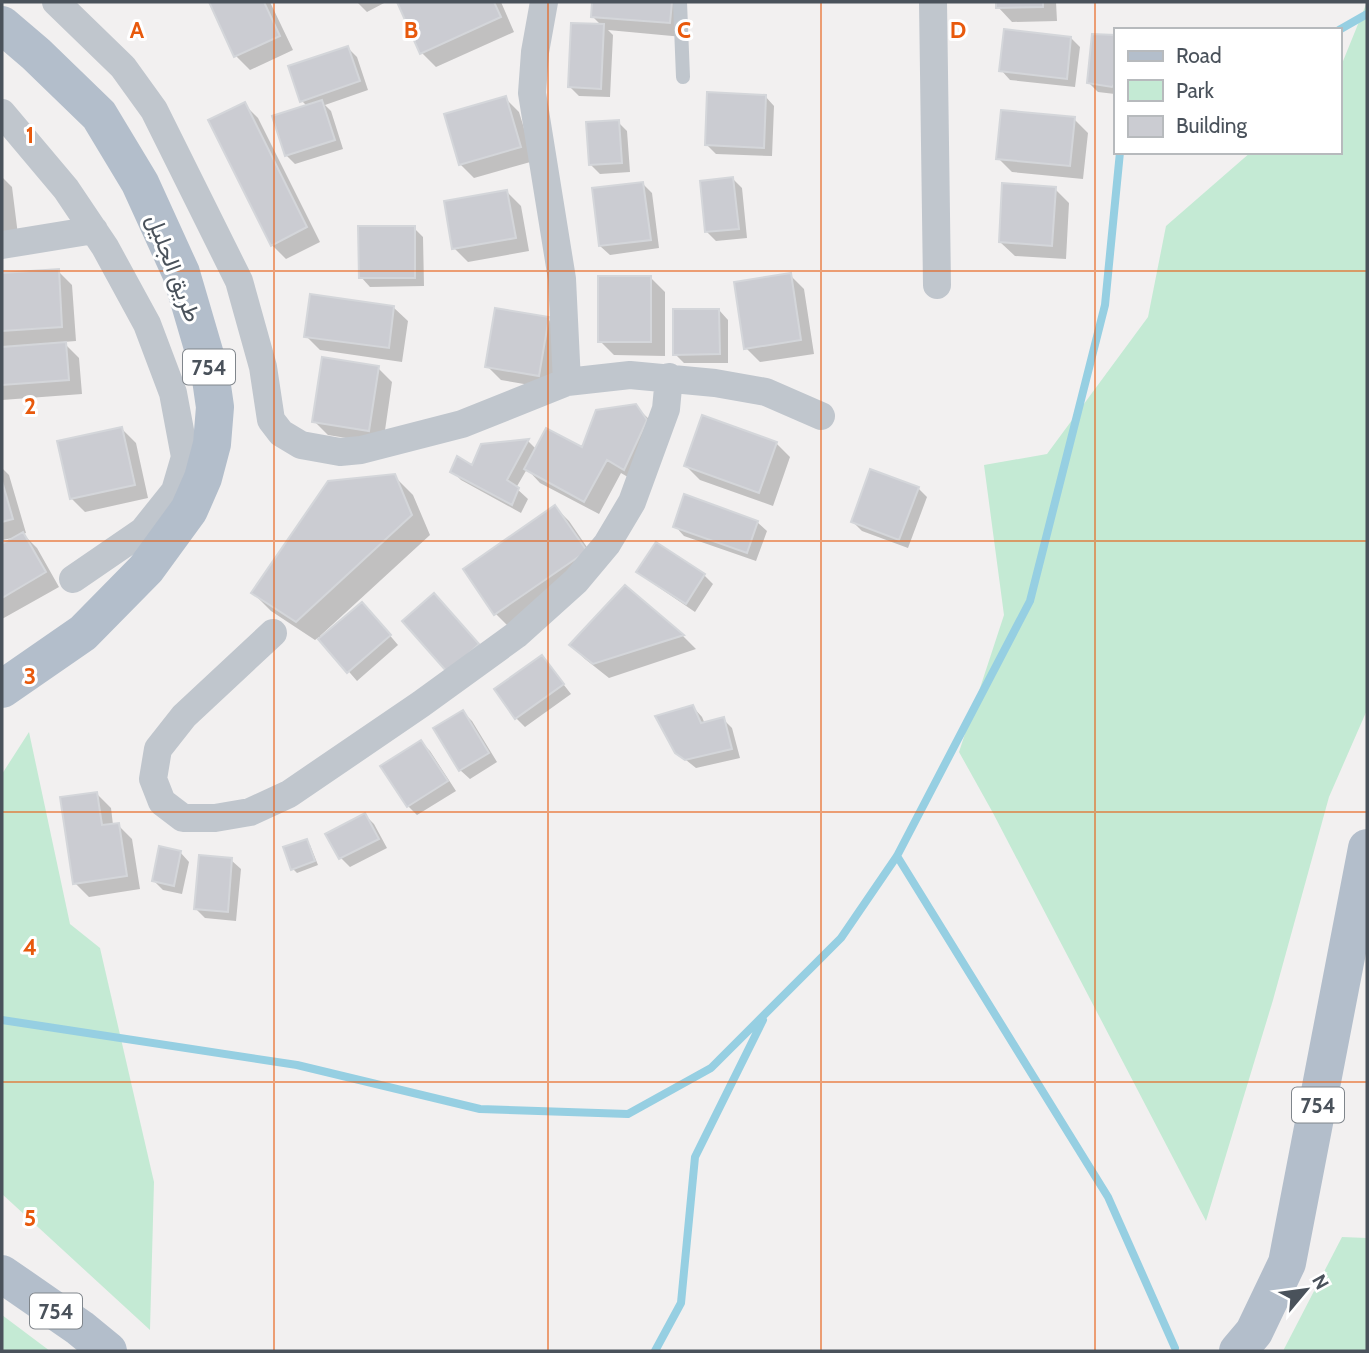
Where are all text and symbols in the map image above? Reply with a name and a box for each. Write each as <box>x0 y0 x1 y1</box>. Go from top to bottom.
text: A <box>130 16 145 44</box>
text: B <box>404 16 418 44</box>
text: C <box>677 16 691 44</box>
text: D <box>950 16 966 44</box>
legend <box>1114 28 1341 154</box>
text: Road <box>1176 43 1222 68</box>
text: Park <box>1176 78 1214 103</box>
text: Building <box>1176 113 1248 138</box>
text: 1 <box>26 121 34 149</box>
street label: طريق الجليل <box>140 210 207 326</box>
road number: 754 <box>183 350 235 384</box>
text: 2 <box>24 392 36 420</box>
text: 3 <box>24 662 36 690</box>
text: 4 <box>23 933 37 961</box>
road number: 754 <box>1292 1088 1344 1122</box>
text: 5 <box>24 1204 36 1232</box>
north arrow <box>1271 1255 1341 1325</box>
text: N <box>1307 1271 1334 1293</box>
road number: 754 <box>30 1294 82 1328</box>

